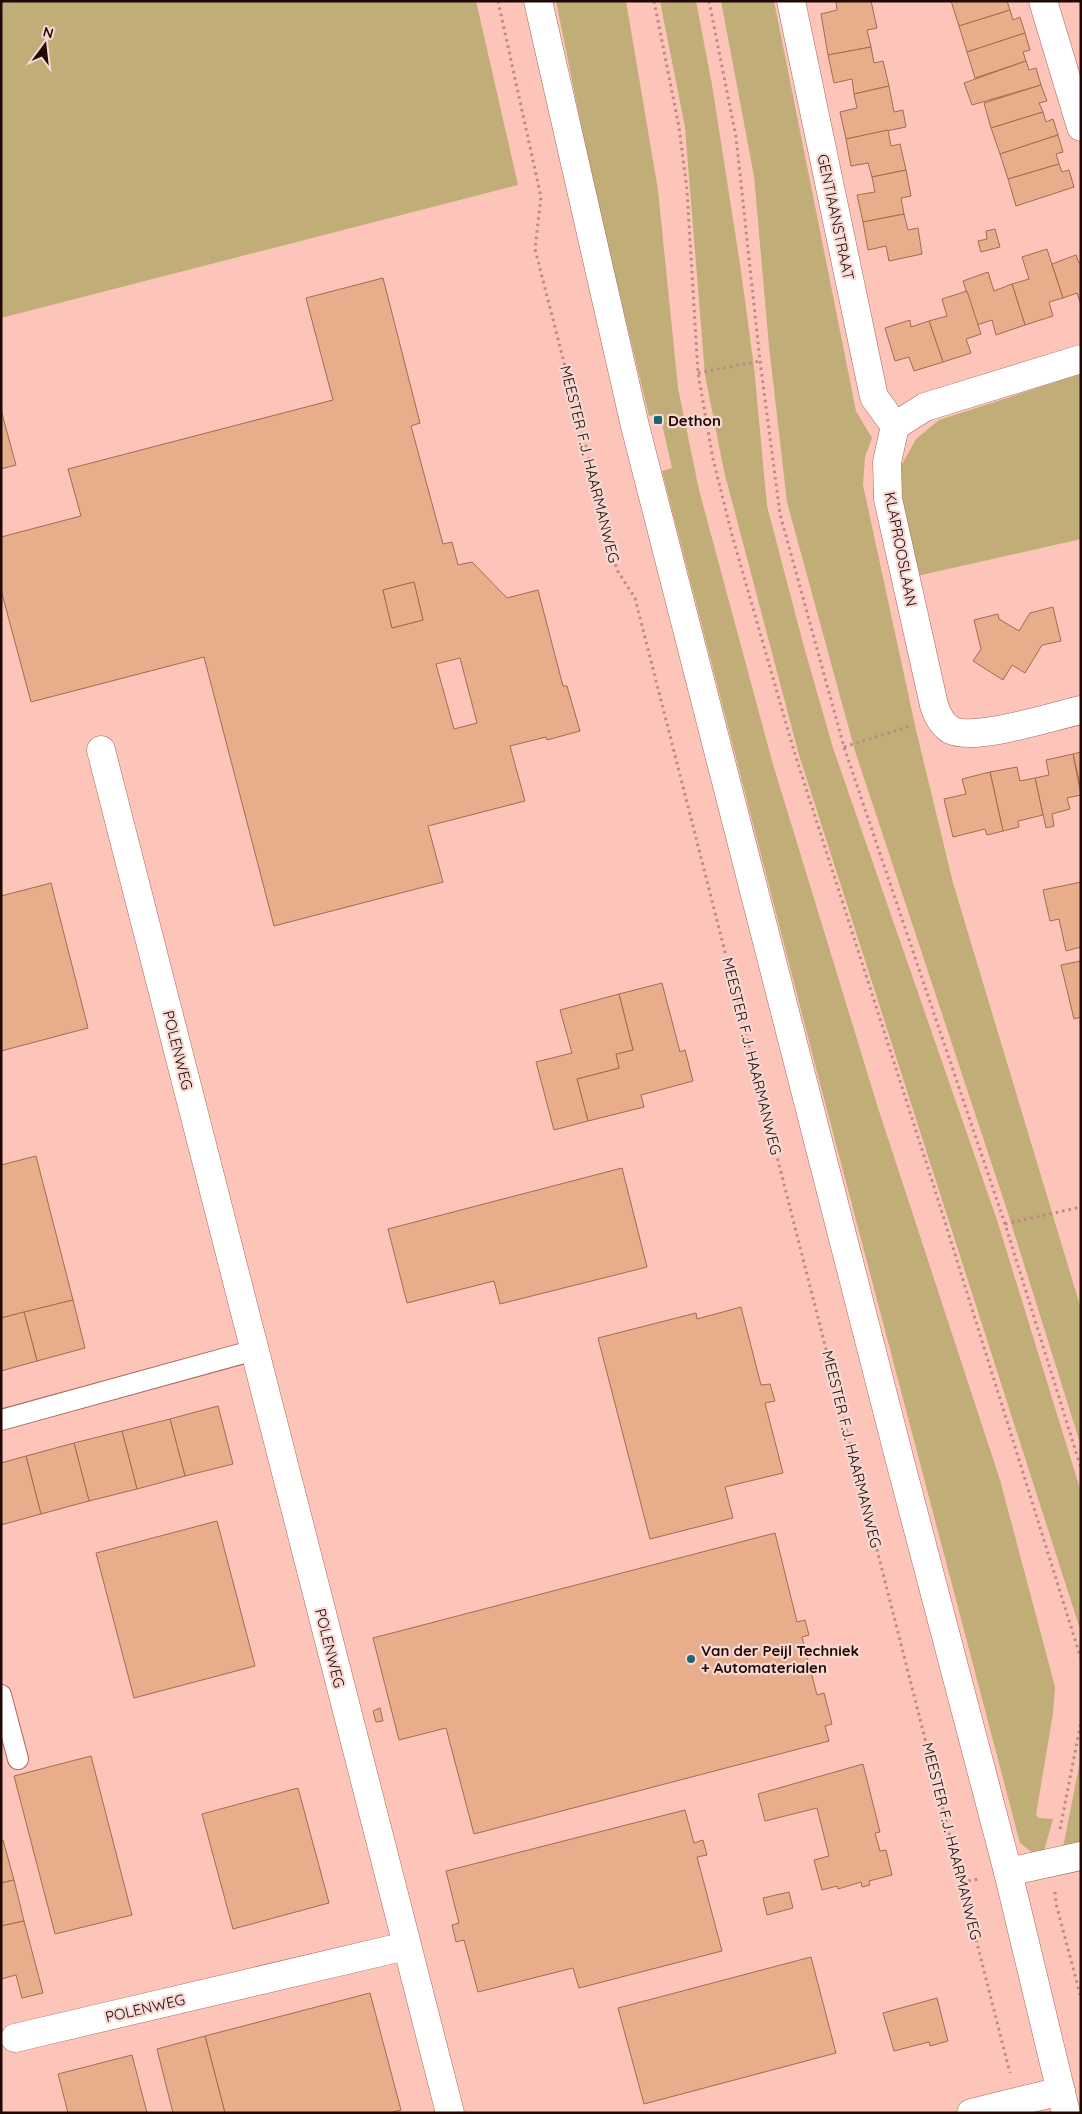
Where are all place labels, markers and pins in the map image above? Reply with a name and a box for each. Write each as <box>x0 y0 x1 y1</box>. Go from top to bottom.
place label: Dethon <box>668 411 721 430</box>
marker: Dethon <box>652 414 664 426</box>
place label: Van der Peijl Techniek + Automaterialen <box>701 1641 859 1677</box>
marker: Van der Peijl Techniek + Automaterialen <box>685 1653 697 1665</box>

